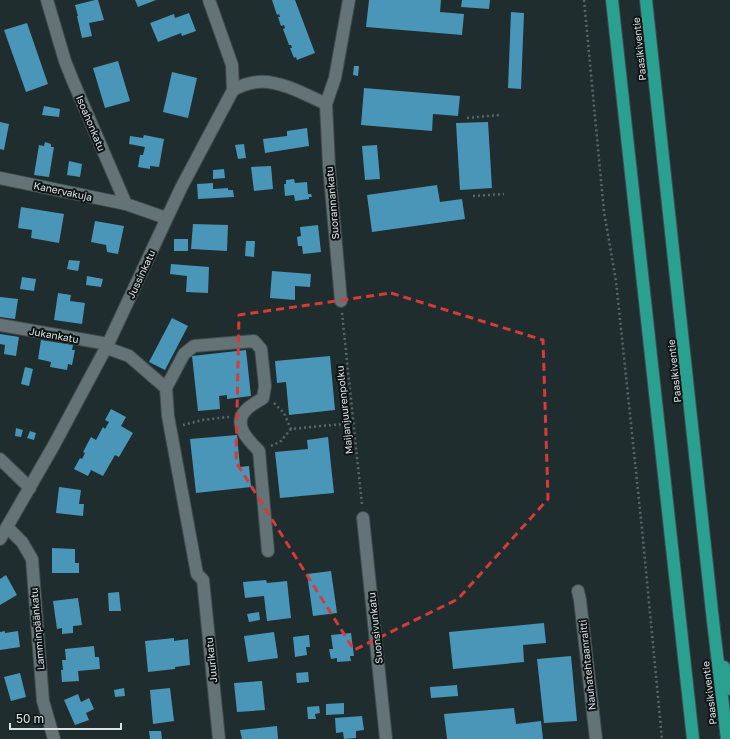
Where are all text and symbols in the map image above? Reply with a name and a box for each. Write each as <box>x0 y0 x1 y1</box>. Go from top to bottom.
street label: Paasikiventie <box>630 16 648 81</box>
street label: Isoahonkatu <box>74 93 108 153</box>
street label: Suorannankatu <box>323 166 341 240</box>
street label: Kanervakuja <box>33 179 93 203</box>
street label: Jussinkatu <box>125 248 157 300</box>
street label: Jukankatu <box>28 325 80 345</box>
street label: Paasikiventie <box>665 338 683 403</box>
street label: Maijanjuurenpolku <box>333 365 355 455</box>
street label: Lamminpäänkatu <box>27 587 47 671</box>
street label: Suonsivunkatu <box>365 592 385 664</box>
street label: Nauhatehtaanraitti <box>576 619 598 711</box>
street label: Juurikatu <box>203 637 219 683</box>
street label: Paasikiventie <box>699 660 719 725</box>
scale bar <box>10 705 121 731</box>
text: 50 m <box>16 711 44 726</box>

